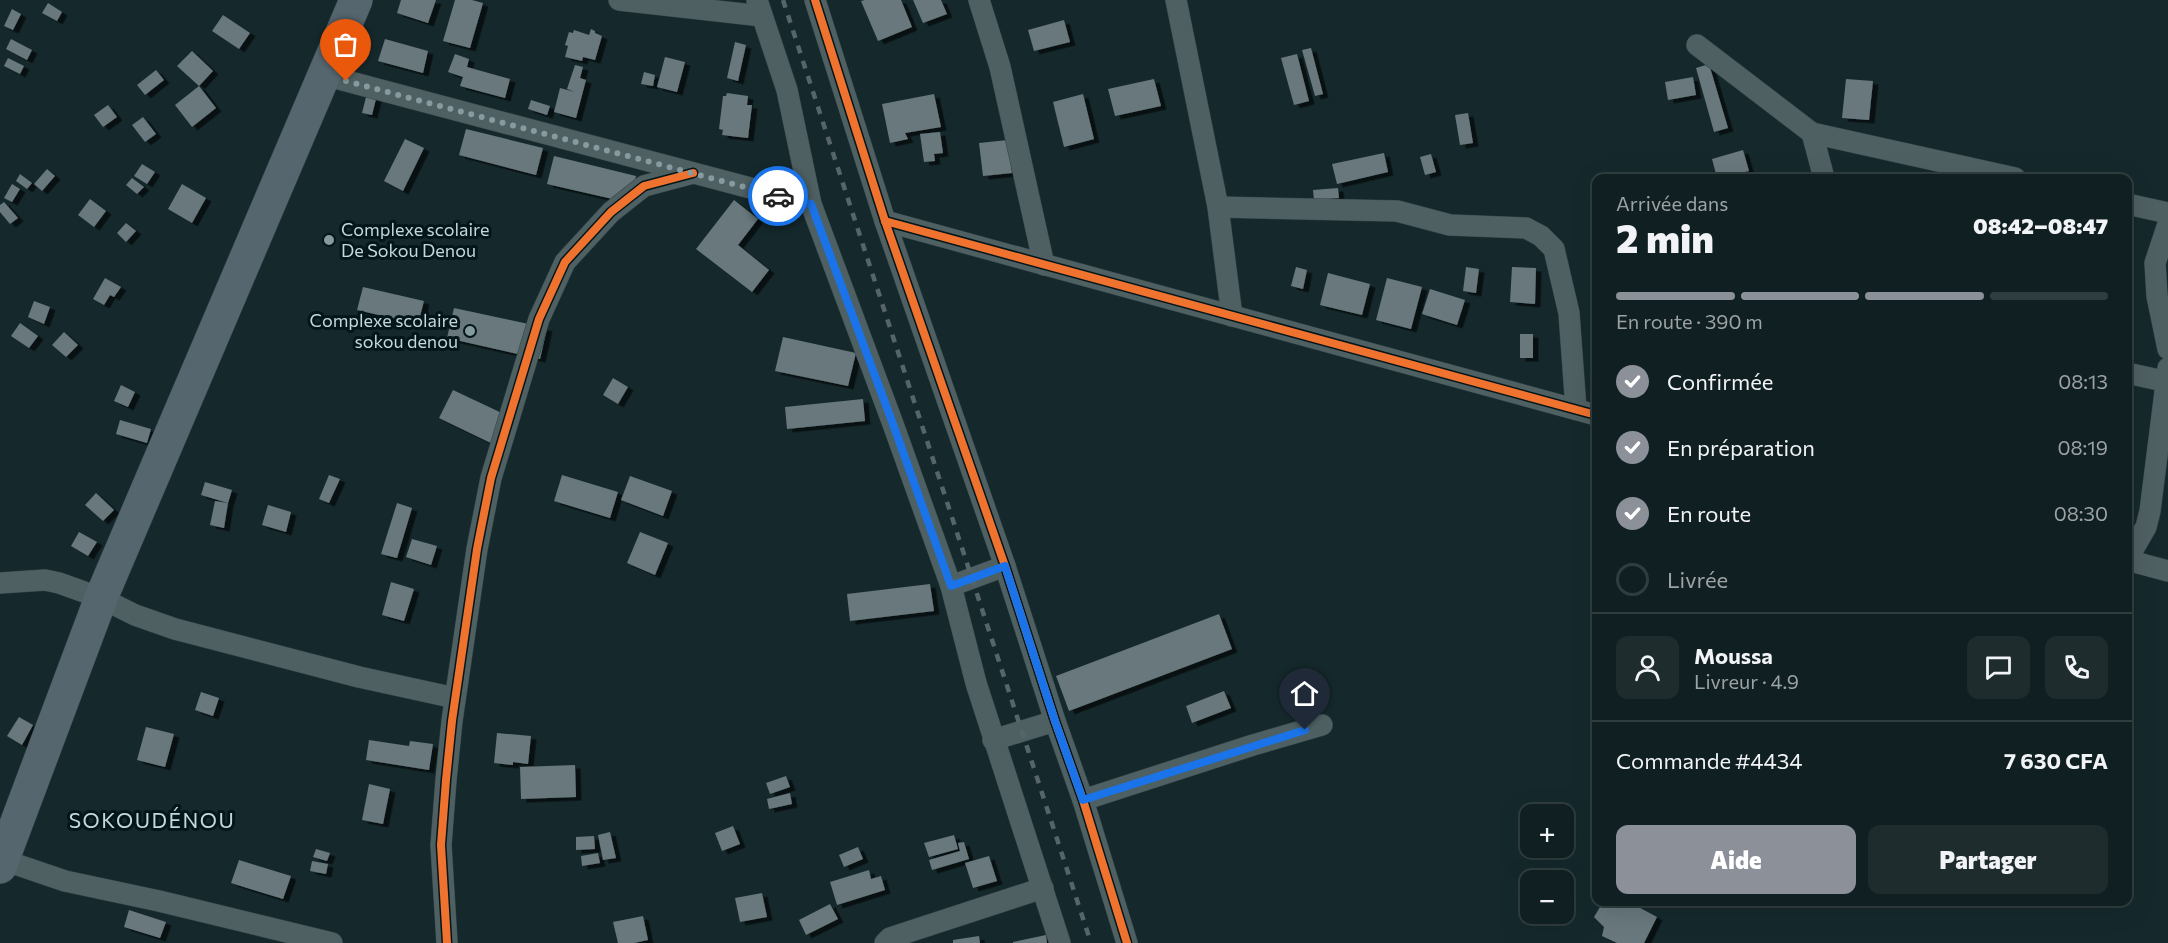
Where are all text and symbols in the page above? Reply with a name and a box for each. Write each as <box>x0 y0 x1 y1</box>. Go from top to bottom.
pin <box>320 19 371 81</box>
icon: bag <box>329 28 362 61</box>
courier <box>748 166 808 226</box>
icon: car <box>762 180 795 213</box>
text: Arrivée dans <box>1616 191 1728 215</box>
text: 08:42–08:47 <box>1973 212 2108 239</box>
text: 2 min <box>1616 213 1714 261</box>
place label: Complexe scolaire De Sokou Denou <box>341 218 489 261</box>
marker: Complexe scolaire De Sokou Denou <box>322 233 336 247</box>
place label: Complexe scolaire sokou denou <box>310 309 458 352</box>
text: En route · 390 m <box>1616 309 1763 333</box>
marker: Complexe scolaire sokou denou <box>463 324 477 338</box>
icon: check <box>1616 365 1649 398</box>
text: Confirmée <box>1667 368 1773 395</box>
text: 08:13 <box>2058 369 2108 393</box>
icon: check <box>1616 431 1649 464</box>
text: En préparation <box>1667 434 1815 461</box>
text: 08:19 <box>2057 435 2108 459</box>
icon: check <box>1616 497 1649 530</box>
text: En route <box>1667 500 1751 527</box>
text: 08:30 <box>2054 501 2108 525</box>
text: Livrée <box>1667 566 1728 593</box>
button: person <box>1616 636 1679 699</box>
button: chat <box>1967 636 2030 699</box>
button: phone <box>2045 636 2108 699</box>
text: Moussa <box>1694 642 1773 669</box>
pin <box>1279 668 1330 730</box>
text: Livreur · 4.9 <box>1694 669 1799 693</box>
icon: home <box>1288 677 1321 710</box>
text: Commande #4434 <box>1616 747 1802 774</box>
text: 7 630 CFA <box>2004 747 2108 774</box>
map controls <box>1520 804 1574 924</box>
button: + <box>1520 804 1574 858</box>
district label: SOKOUDÉNOU <box>69 807 235 832</box>
button: Aide <box>1616 825 1856 894</box>
button: Partager <box>1868 825 2108 894</box>
button: − <box>1520 870 1574 924</box>

